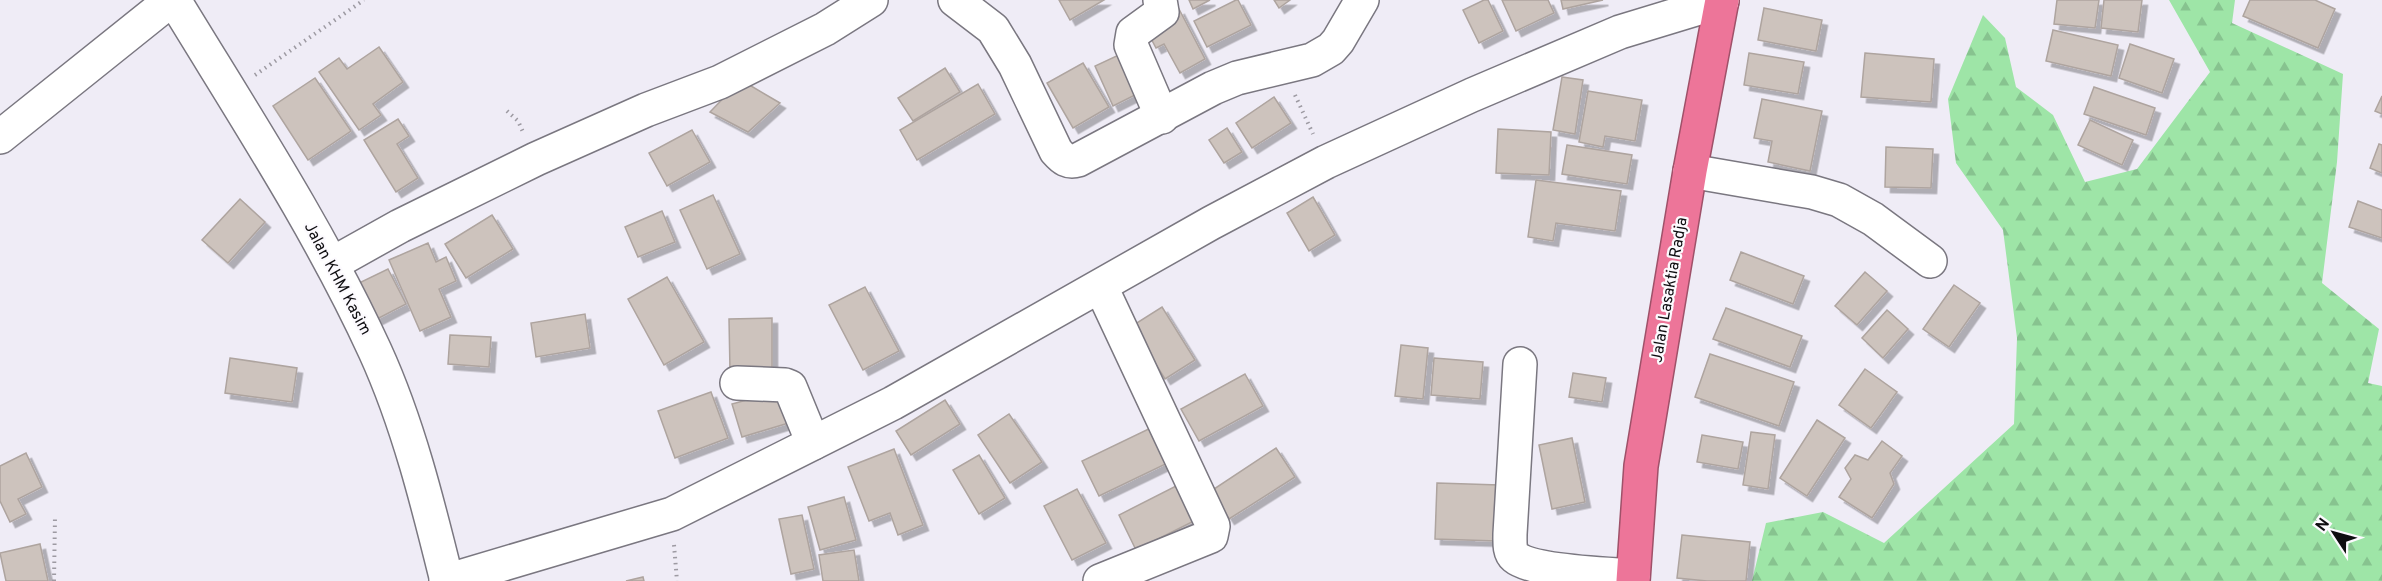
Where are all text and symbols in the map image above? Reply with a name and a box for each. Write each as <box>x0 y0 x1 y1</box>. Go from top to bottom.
street label: Jalan Lasaktia Radja <box>1647 216 1693 364</box>
street label: Jalan KHM Kasim <box>299 219 375 339</box>
north arrow <box>2304 503 2364 563</box>
text: N <box>2312 515 2335 536</box>

